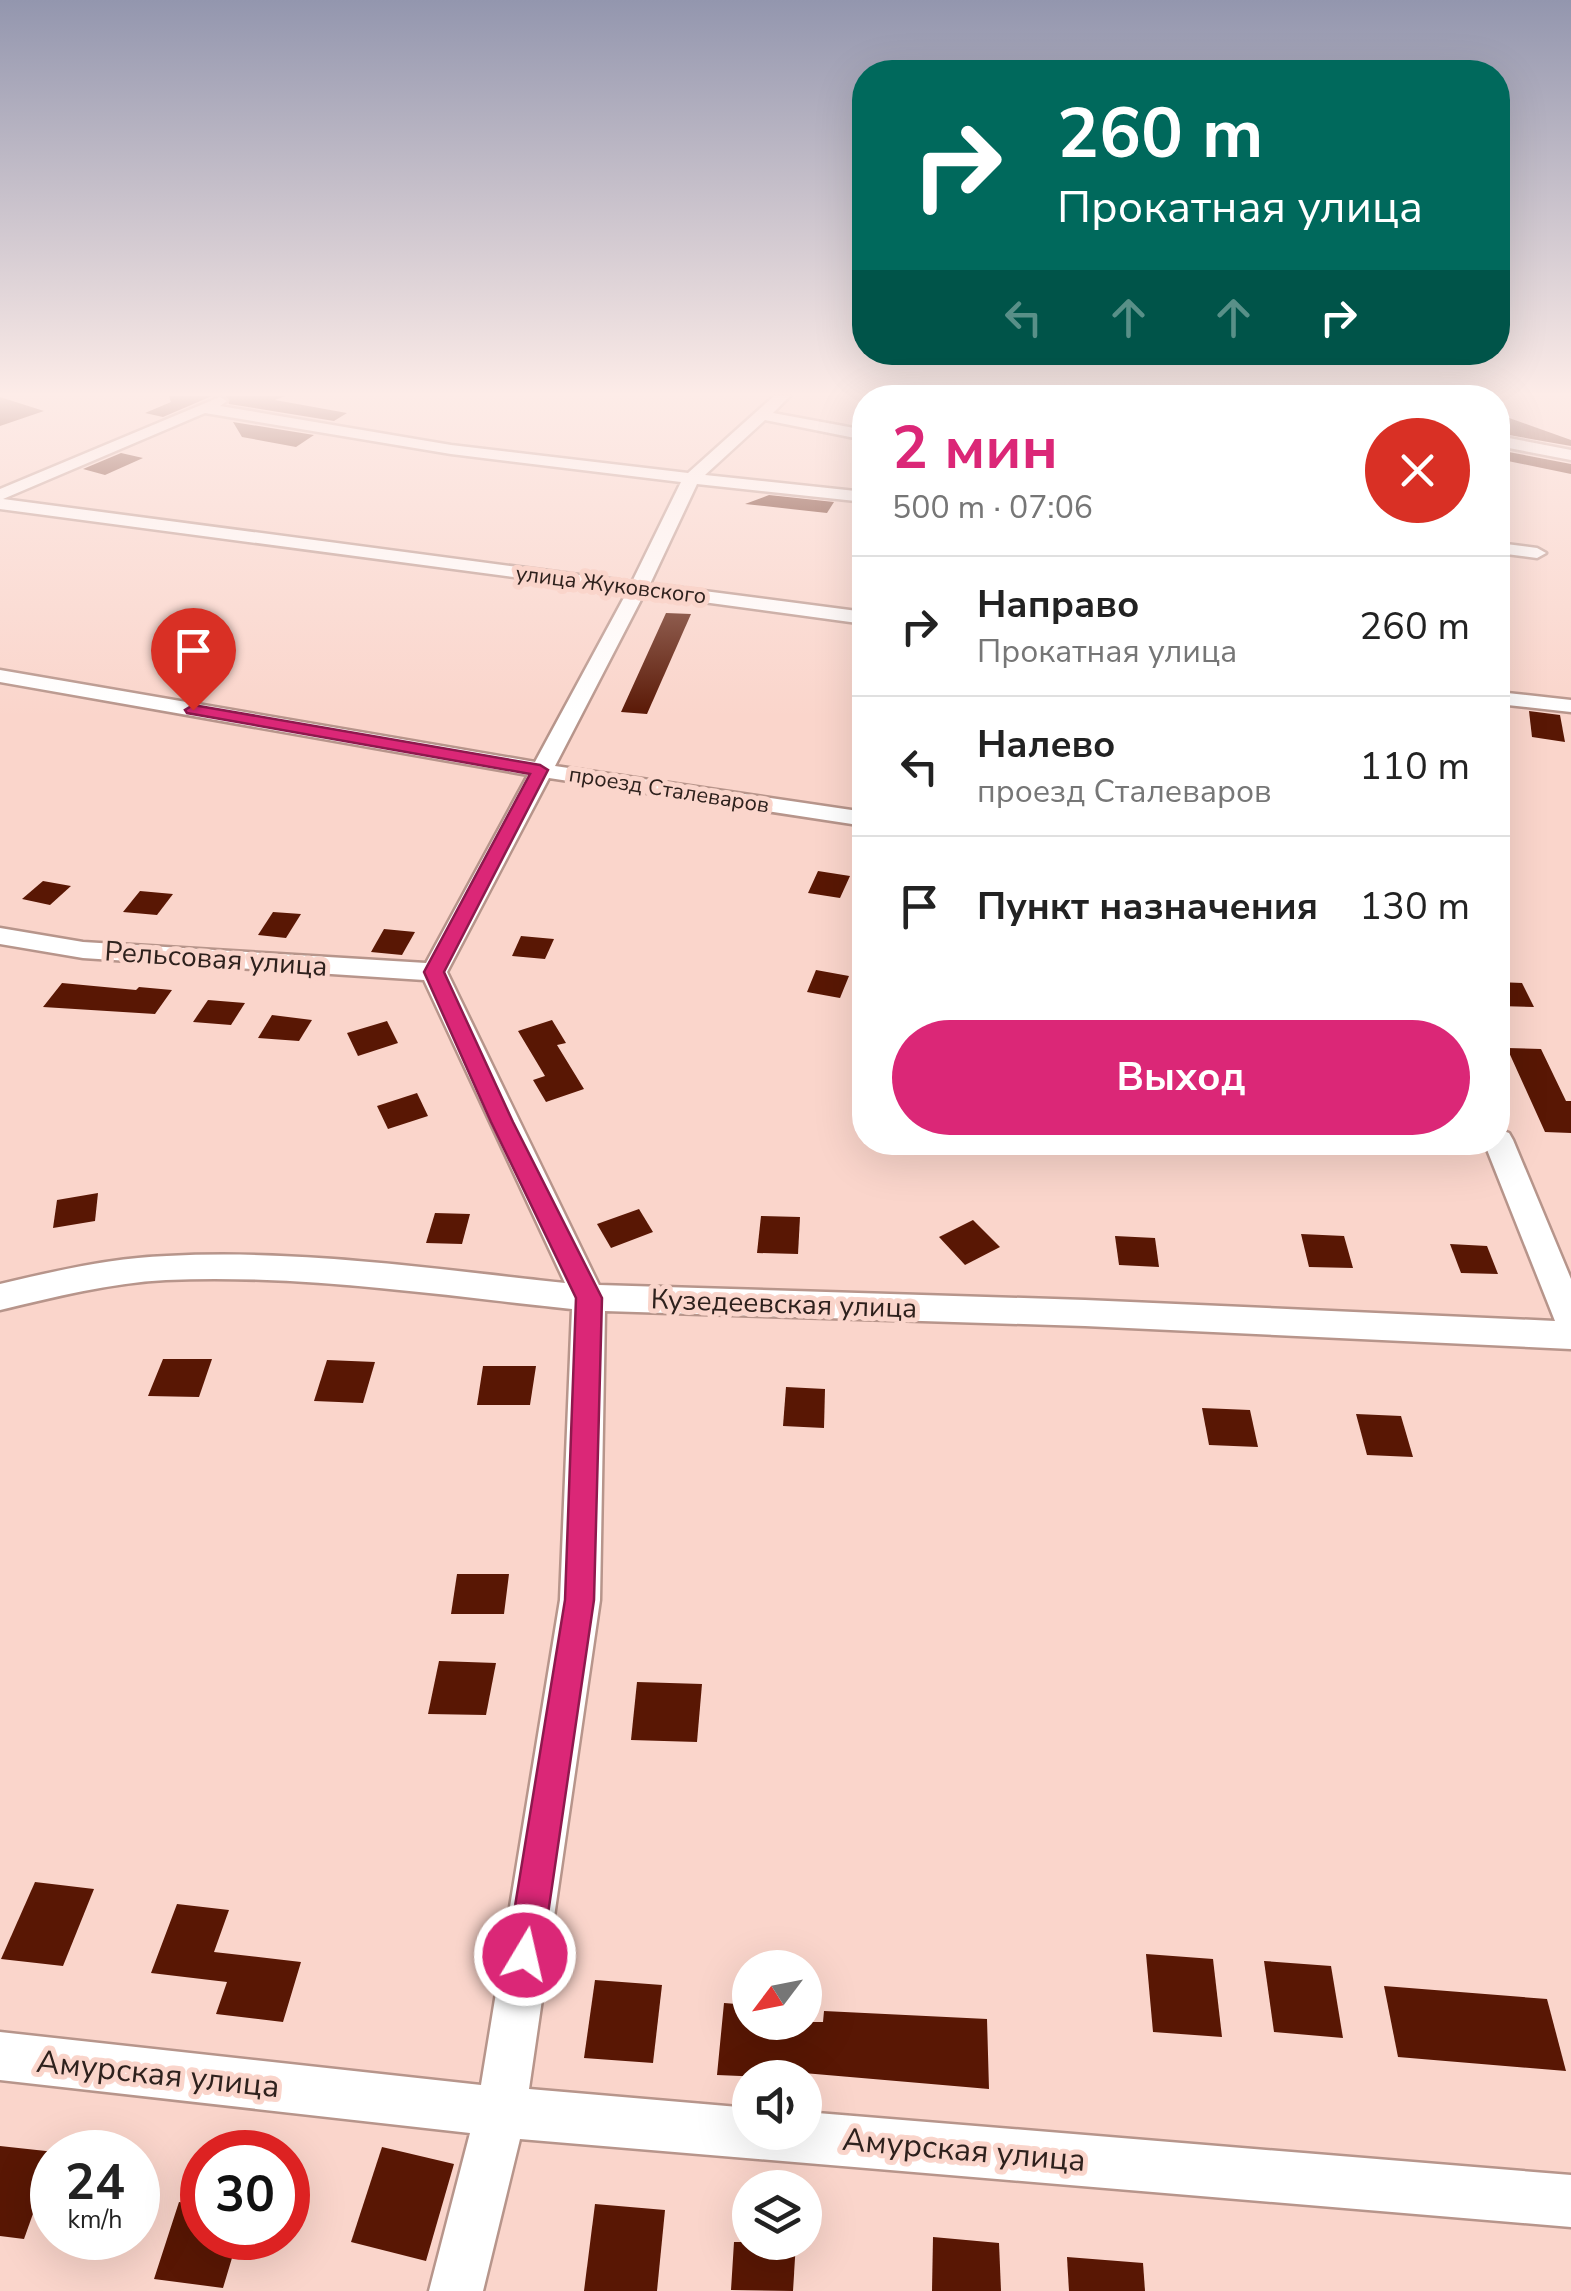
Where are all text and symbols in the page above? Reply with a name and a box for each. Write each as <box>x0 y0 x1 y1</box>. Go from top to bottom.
text: 260 m <box>1057 86 1263 182</box>
icon: right <box>892 100 1022 230</box>
text: Прокатная улица <box>1057 177 1423 238</box>
icon: left <box>996 290 1051 345</box>
icon: ahead <box>1101 290 1156 345</box>
icon: ahead <box>1206 290 1261 345</box>
icon: right <box>1311 290 1366 345</box>
text: 2 мин <box>892 407 1058 489</box>
button: close <box>1365 418 1470 523</box>
text: 500 m · 07:06 <box>892 486 1093 529</box>
street label: улица Жуковского <box>514 558 708 612</box>
text: Направо <box>977 579 1139 630</box>
icon: right <box>892 599 947 654</box>
text: 260 m <box>1359 601 1470 652</box>
pin <box>151 608 236 711</box>
icon: arrive <box>166 623 221 678</box>
text: Прокатная улица <box>977 630 1237 673</box>
text: Налево <box>977 719 1116 770</box>
icon: left <box>892 739 947 794</box>
text: 110 m <box>1359 741 1470 792</box>
street label: проезд Сталеваров <box>567 759 771 821</box>
text: проезд Сталеваров <box>977 770 1272 813</box>
icon: arrive <box>892 879 947 934</box>
text: Пункт назначения <box>977 881 1318 932</box>
text: 130 m <box>1359 881 1470 932</box>
street label: Рельсовая улица <box>103 932 329 986</box>
button: Выход <box>892 1020 1470 1135</box>
street label: Кузедеевская улица <box>650 1280 918 1328</box>
position arrow <box>473 1903 577 2007</box>
north arrow <box>732 1950 822 2040</box>
map controls <box>732 1950 822 2260</box>
street label: Амурская улица <box>34 2040 282 2108</box>
button: sound <box>732 2060 822 2150</box>
street label: Амурская улица <box>841 2118 1087 2182</box>
speed limit sign: 30 <box>180 2130 310 2260</box>
text: 24 <box>65 2148 125 2217</box>
button: layers <box>732 2170 822 2260</box>
text: km/h <box>67 2203 123 2237</box>

